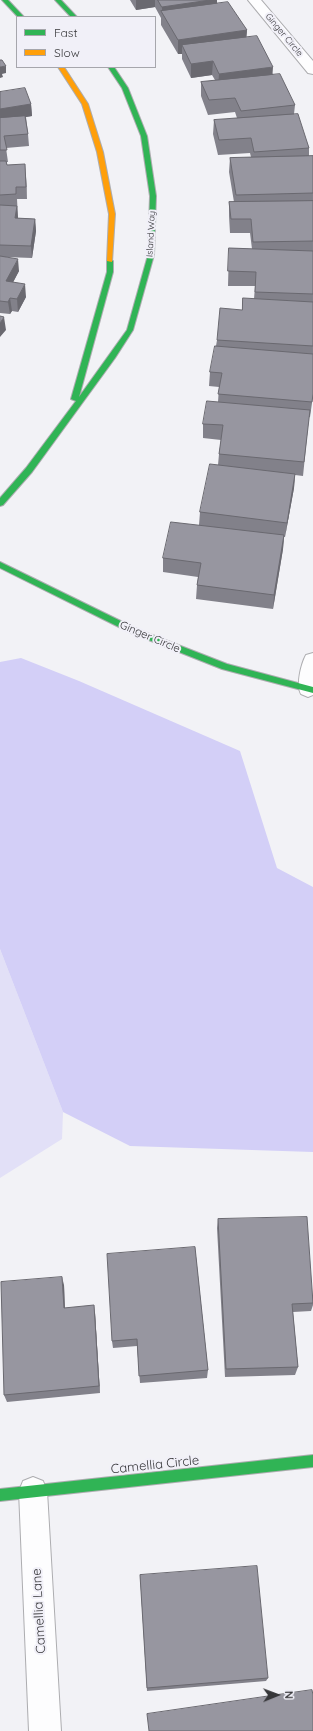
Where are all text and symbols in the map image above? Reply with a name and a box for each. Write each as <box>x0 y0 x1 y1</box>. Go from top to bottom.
street label: Ginger Circle <box>263 11 305 59</box>
legend <box>16 16 156 68</box>
text: Fast <box>54 25 78 40</box>
text: Slow <box>54 45 80 60</box>
street label: Island Way <box>144 211 158 257</box>
street label: Ginger Circle <box>118 618 182 656</box>
street label: Camellia Circle <box>110 1453 200 1477</box>
street label: Camellia Lane <box>29 1568 49 1654</box>
north arrow <box>257 1675 297 1715</box>
text: N <box>282 1691 296 1699</box>

